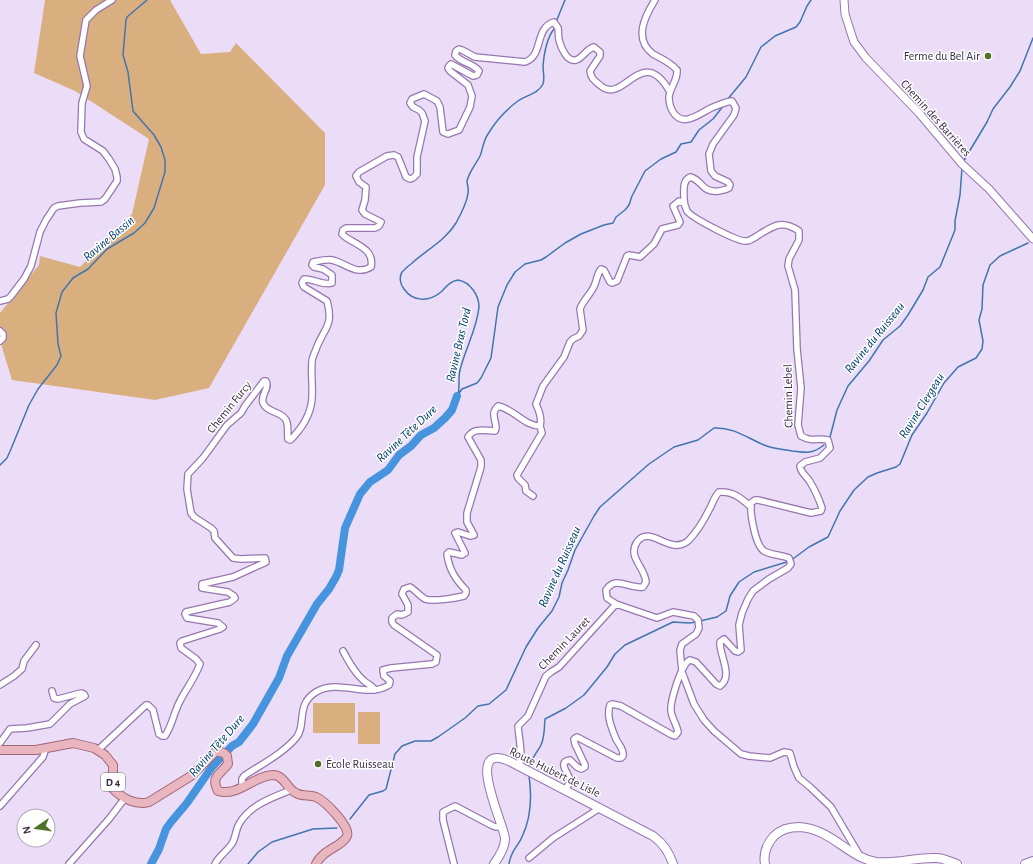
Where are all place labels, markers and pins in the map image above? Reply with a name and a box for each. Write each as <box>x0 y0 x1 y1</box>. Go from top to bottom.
place label: Ferme du Bel Air <box>904 50 980 62</box>
marker: Ferme du Bel Air <box>983 51 993 61</box>
place label: École Ruisseau <box>326 757 394 770</box>
marker: École Ruisseau <box>313 759 323 769</box>

